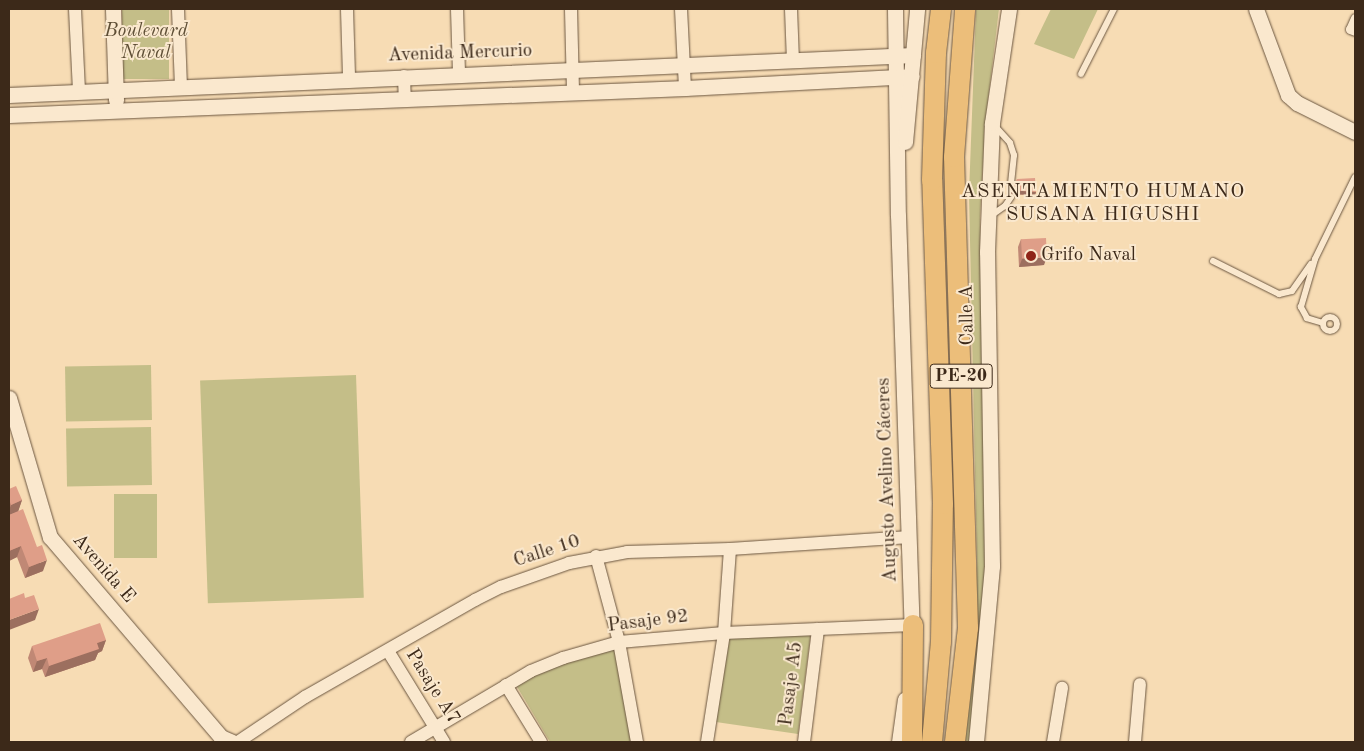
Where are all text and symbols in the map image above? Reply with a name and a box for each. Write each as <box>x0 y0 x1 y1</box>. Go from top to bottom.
park label: Boulevard Naval <box>104 21 188 65</box>
street label: Avenida Mercurio <box>387 40 533 68</box>
district label: ASENTAMIENTO HUMANO SUSANA HIGUSHI <box>958 180 1248 227</box>
place label: Grifo Naval <box>1041 245 1136 267</box>
marker: Grifo Naval <box>1025 250 1037 262</box>
street label: Calle A <box>956 284 980 346</box>
road number: PE-20 <box>928 361 994 392</box>
street label: Augusto Avelino Cáceres <box>873 377 903 583</box>
street label: Avenida E <box>67 530 139 608</box>
street label: Calle 10 <box>511 531 583 573</box>
street label: Pasaje 92 <box>606 606 690 638</box>
street label: Pasaje A5 <box>776 641 808 727</box>
street label: Pasaje A7 <box>400 645 464 729</box>

